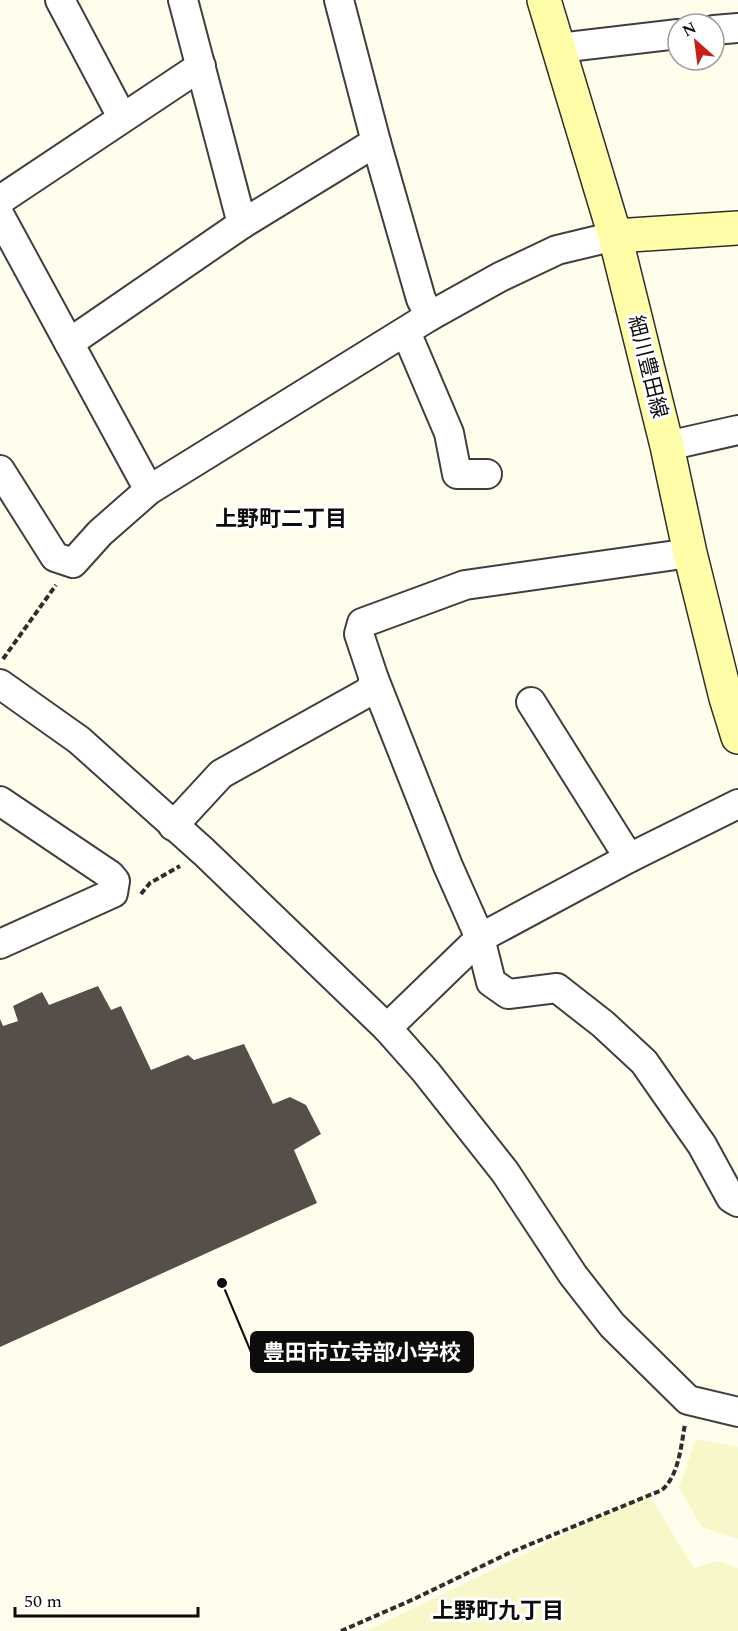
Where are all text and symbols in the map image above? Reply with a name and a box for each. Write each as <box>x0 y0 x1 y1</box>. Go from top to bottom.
north arrow <box>666 12 726 72</box>
text: N <box>678 16 701 43</box>
street label: 細川豊田線 <box>619 312 675 422</box>
district label: 上野町二丁目 <box>215 503 347 536</box>
callout: 豊田市立寺部小学校 <box>251 1332 473 1372</box>
text: 豊田市立寺部小学校 <box>263 1337 461 1370</box>
scale bar <box>15 1580 198 1618</box>
text: 50 m <box>24 1588 62 1615</box>
district label: 上野町九丁目 <box>432 1595 564 1628</box>

